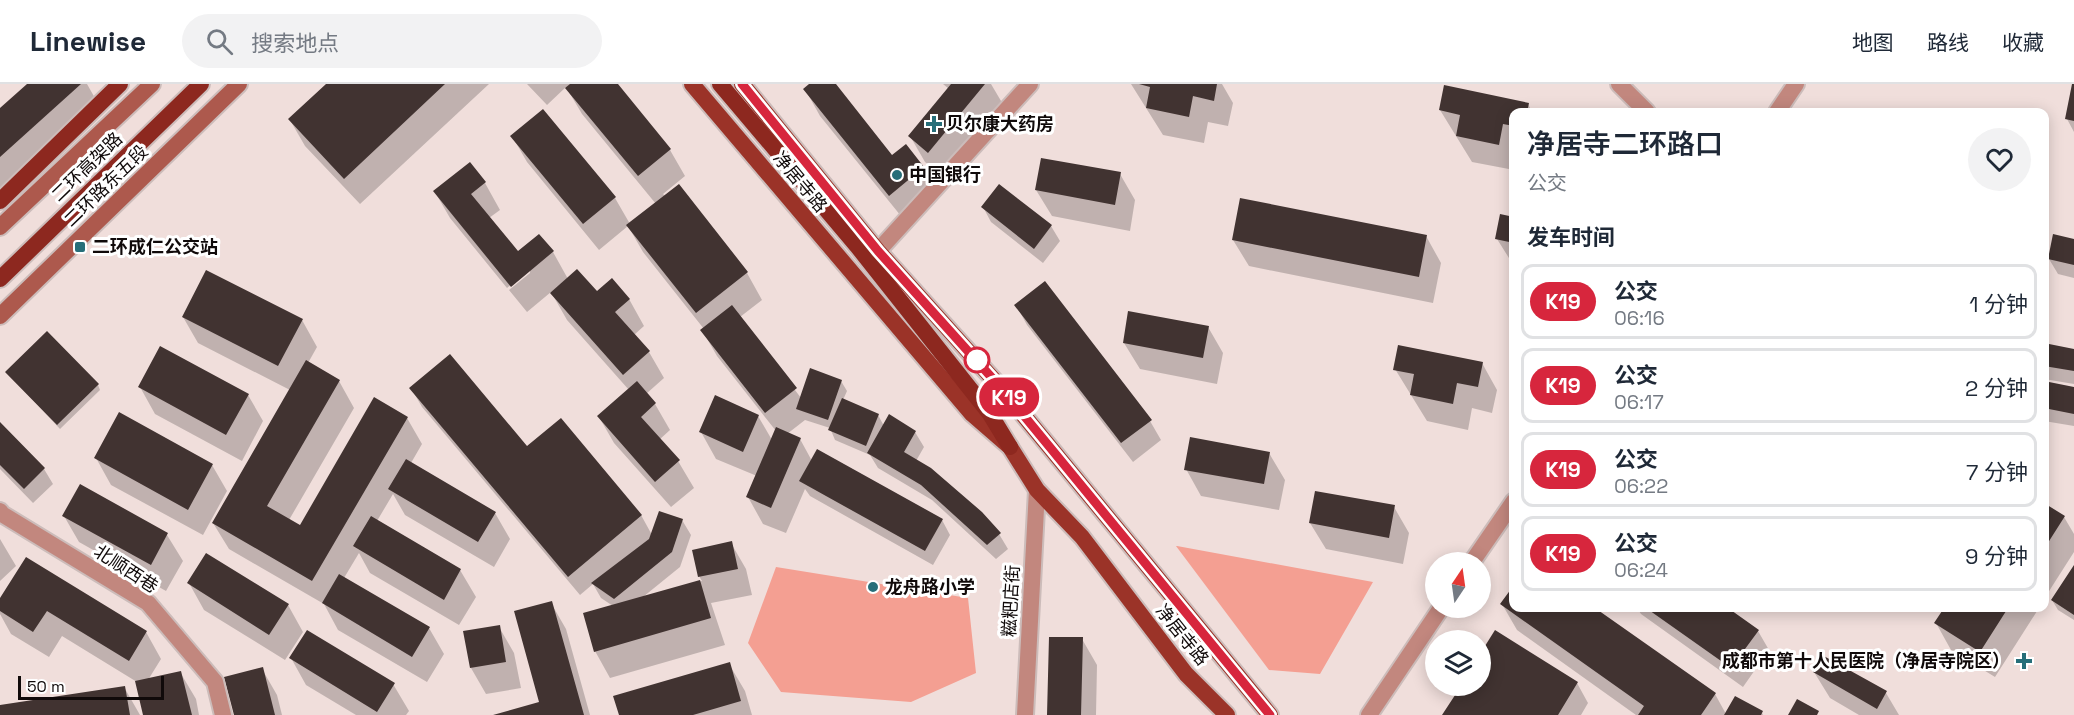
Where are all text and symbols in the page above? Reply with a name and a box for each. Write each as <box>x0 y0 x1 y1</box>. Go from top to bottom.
search box <box>182 14 602 68</box>
text: Linewise <box>30 23 146 59</box>
icon: search <box>203 25 236 58</box>
text: 搜索地点 <box>251 29 339 57</box>
text: 地图 <box>1852 29 1894 56</box>
text: 路线 <box>1927 29 1969 56</box>
text: 收藏 <box>2002 29 2044 56</box>
place label: 贝尔康大药房 <box>946 112 1054 135</box>
marker: 贝尔康大药房 <box>927 117 941 131</box>
text: 净居寺二环路口 <box>1527 126 1723 162</box>
street label: 二环高架路 <box>46 127 127 206</box>
button: heart <box>1968 128 2031 191</box>
street label: 二环路东五段 <box>59 140 152 231</box>
street label: 净居寺路 <box>768 147 832 217</box>
place label: 中国银行 <box>909 163 981 186</box>
marker: 中国银行 <box>890 168 904 182</box>
text: 公交 <box>1527 170 1567 196</box>
text: 发车时间 <box>1527 223 1615 251</box>
place label: 二环成仁公交站 <box>92 235 218 258</box>
marker: 二环成仁公交站 <box>73 240 87 254</box>
text: 公交 <box>1614 277 1658 305</box>
text: K19 <box>1545 288 1581 315</box>
text: 1 分钟 <box>1969 290 2028 318</box>
text: 06:16 <box>1614 305 1665 331</box>
unlabelled marker <box>964 347 990 373</box>
text: 公交 <box>1614 361 1658 389</box>
text: K19 <box>1545 372 1581 399</box>
text: 2 分钟 <box>1965 374 2028 402</box>
line badge: K19 <box>974 378 1044 416</box>
text: K19 <box>991 384 1027 411</box>
text: 06:17 <box>1614 389 1664 415</box>
text: 公交 <box>1614 445 1658 473</box>
text: K19 <box>1545 456 1581 483</box>
text: 7 分钟 <box>1966 458 2028 486</box>
text: 06:22 <box>1614 473 1668 499</box>
text: 公交 <box>1614 529 1658 557</box>
street label: 北顺西巷 <box>90 539 163 598</box>
text: K19 <box>1545 540 1581 567</box>
text: 9 分钟 <box>1965 542 2028 570</box>
north arrow <box>1425 552 1491 618</box>
map controls <box>1425 552 1491 696</box>
text: 06:24 <box>1614 557 1668 583</box>
street label: 糍粑店街 <box>997 564 1024 638</box>
place label: 龙舟路小学 <box>885 575 975 598</box>
marker: 龙舟路小学 <box>866 580 880 594</box>
street label: 净居寺路 <box>1151 599 1214 670</box>
button: layers <box>1425 630 1491 696</box>
place label: 成都市第十人民医院（净居寺院区） <box>1722 649 2010 672</box>
marker: 成都市第十人民医院（净居寺院区） <box>2015 652 2033 670</box>
scale bar <box>18 673 164 700</box>
text: 50 m <box>27 676 65 697</box>

